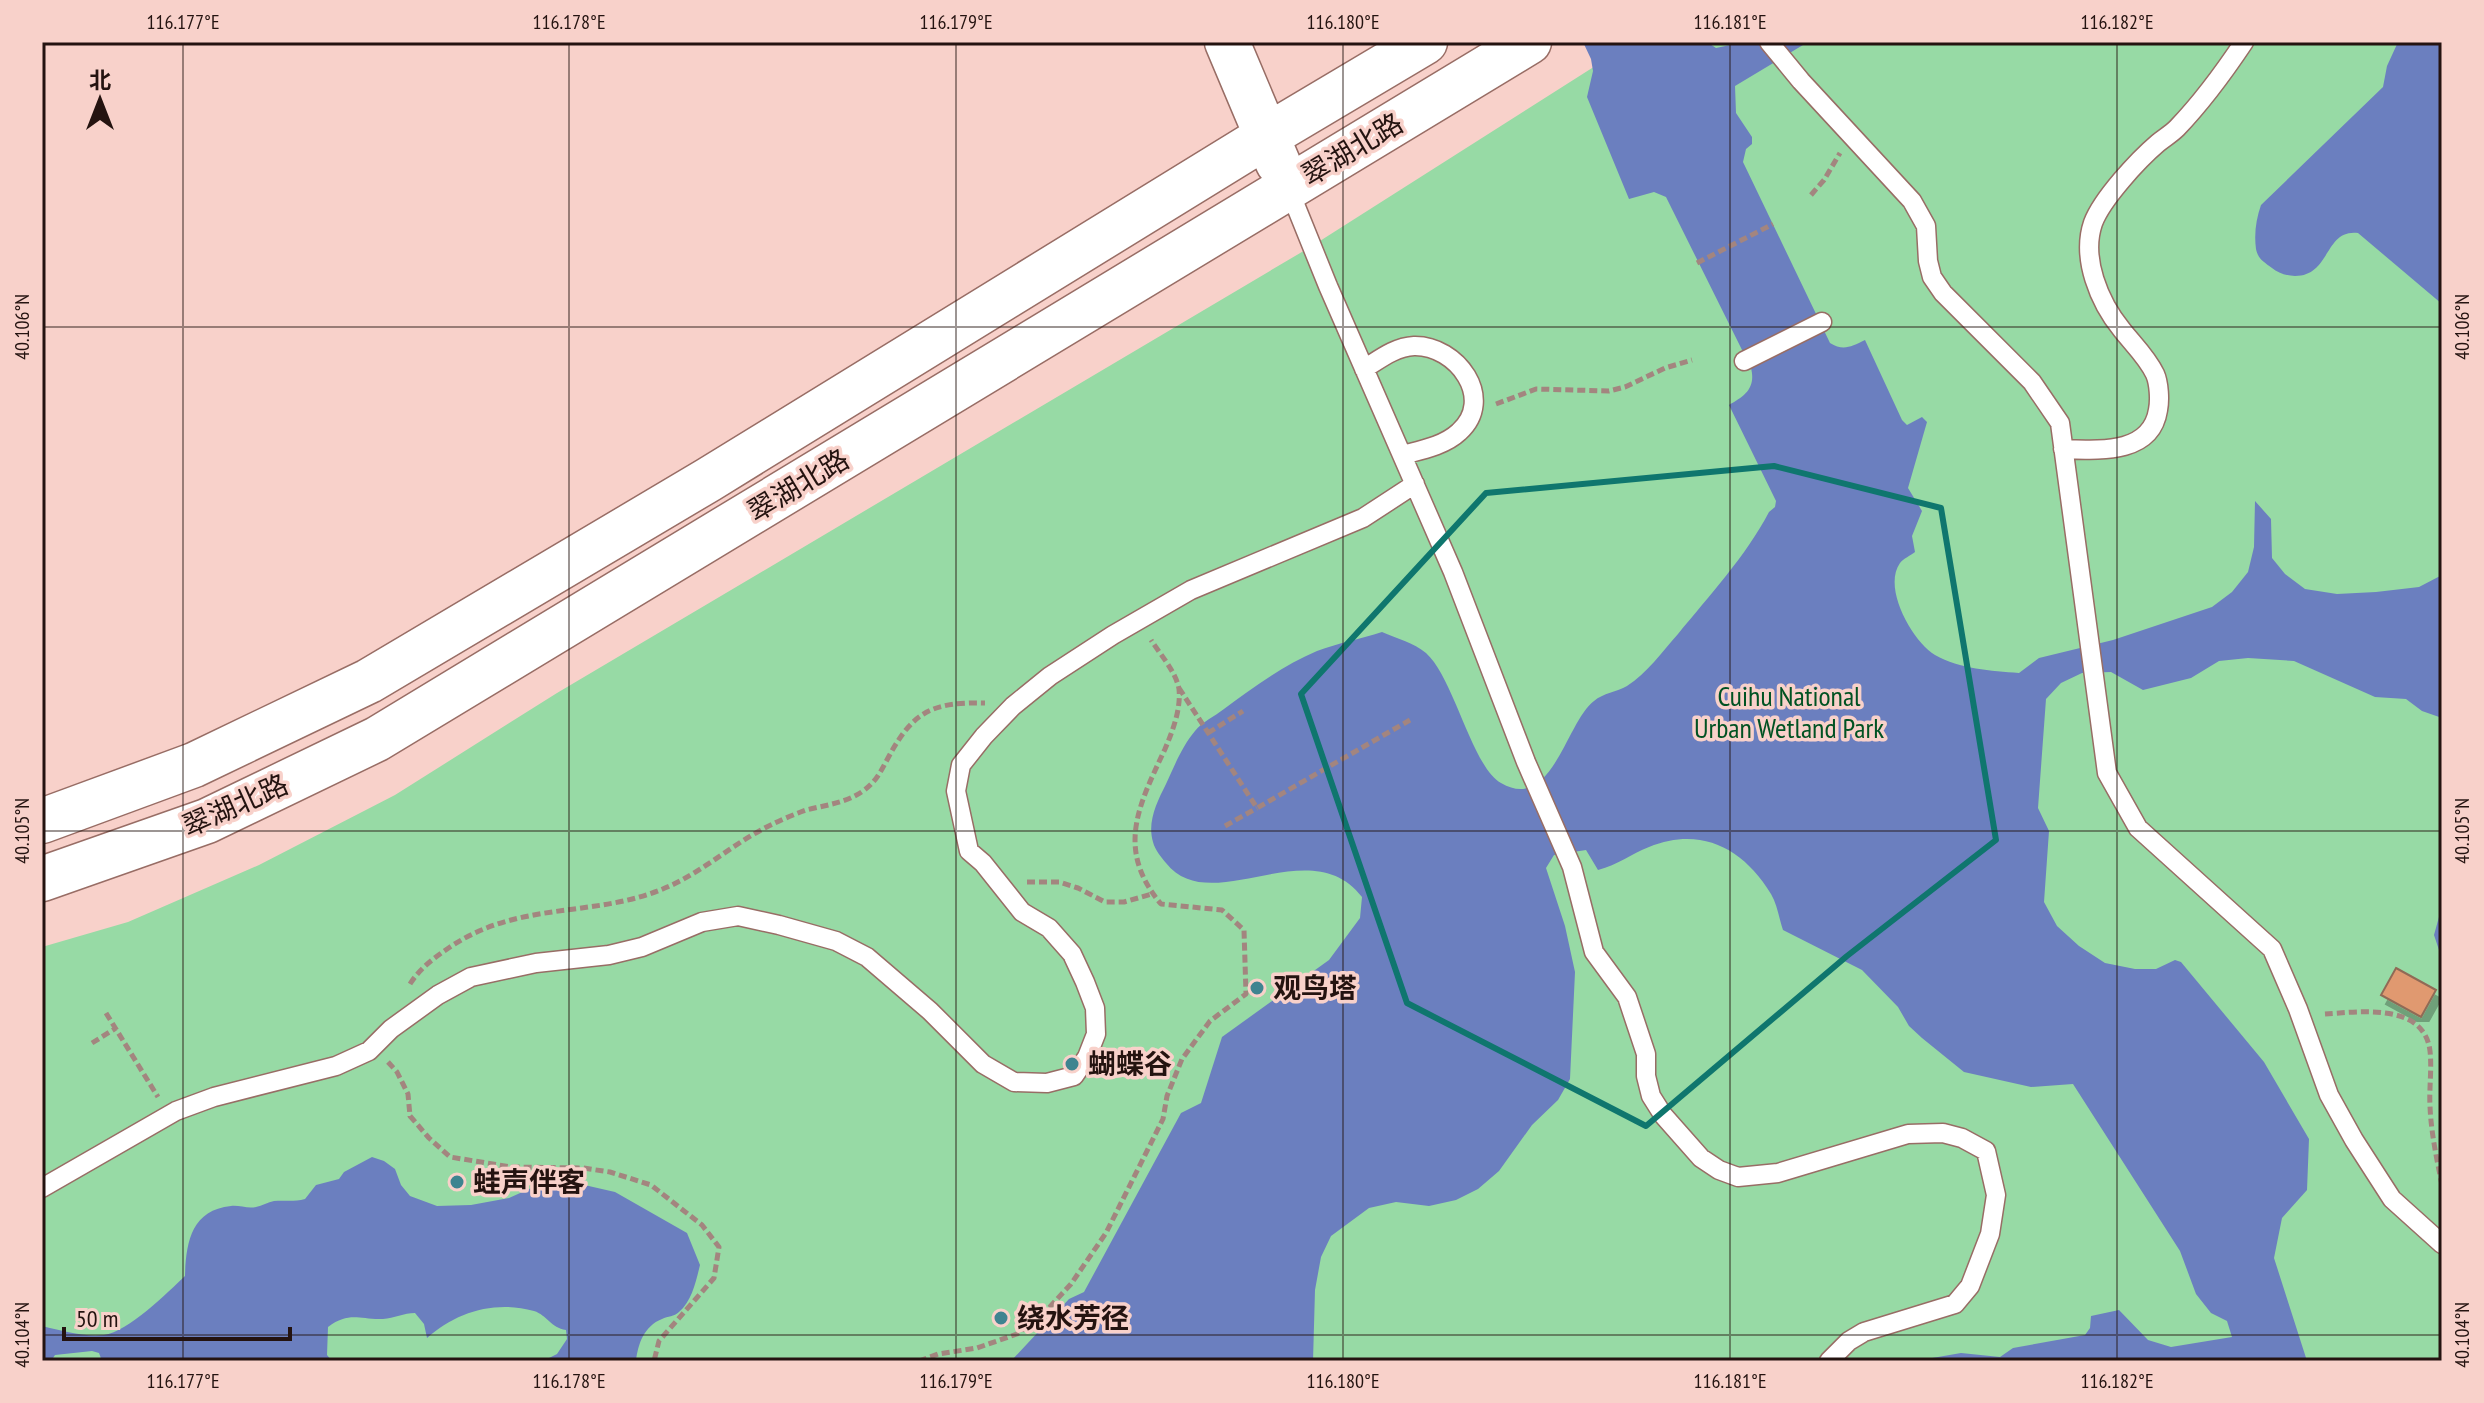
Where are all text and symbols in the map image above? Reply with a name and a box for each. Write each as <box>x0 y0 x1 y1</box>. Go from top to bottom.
text: 116.177°E <box>147 9 219 35</box>
text: 116.178°E <box>533 9 605 35</box>
text: 116.179°E <box>920 9 992 35</box>
text: 116.180°E <box>1307 9 1379 35</box>
text: 116.181°E <box>1694 9 1766 35</box>
text: 116.182°E <box>2081 9 2153 35</box>
north arrow <box>60 60 140 140</box>
text: 北 <box>89 66 111 94</box>
street label: 翠湖北路 <box>1294 104 1409 193</box>
text: 40.106°N <box>9 294 35 360</box>
text: 40.106°N <box>2449 294 2475 360</box>
street label: 翠湖北路 <box>740 440 855 529</box>
park label: Cuihu National Urban Wetland Park <box>1694 677 1884 746</box>
street label: 翠湖北路 <box>176 765 293 844</box>
text: 40.105°N <box>9 798 35 864</box>
text: 40.105°N <box>2449 798 2475 864</box>
place label: 观鸟塔 <box>1273 969 1357 1006</box>
marker: 观鸟塔 <box>1248 979 1266 997</box>
place label: 蝴蝶谷 <box>1088 1045 1172 1082</box>
marker: 蝴蝶谷 <box>1063 1055 1081 1073</box>
place label: 蛙声伴客 <box>473 1163 585 1200</box>
marker: 蛙声伴客 <box>448 1173 466 1191</box>
scale bar <box>64 1291 290 1341</box>
place label: 绕水芳径 <box>1017 1299 1129 1336</box>
text: 40.104°N <box>9 1302 35 1368</box>
text: 40.104°N <box>2449 1302 2475 1368</box>
text: 50 m <box>76 1303 118 1334</box>
marker: 绕水芳径 <box>992 1309 1010 1327</box>
text: 116.177°E <box>147 1368 219 1394</box>
text: 116.178°E <box>533 1368 605 1394</box>
text: 116.179°E <box>920 1368 992 1394</box>
text: 116.180°E <box>1307 1368 1379 1394</box>
text: 116.181°E <box>1694 1368 1766 1394</box>
text: 116.182°E <box>2081 1368 2153 1394</box>

